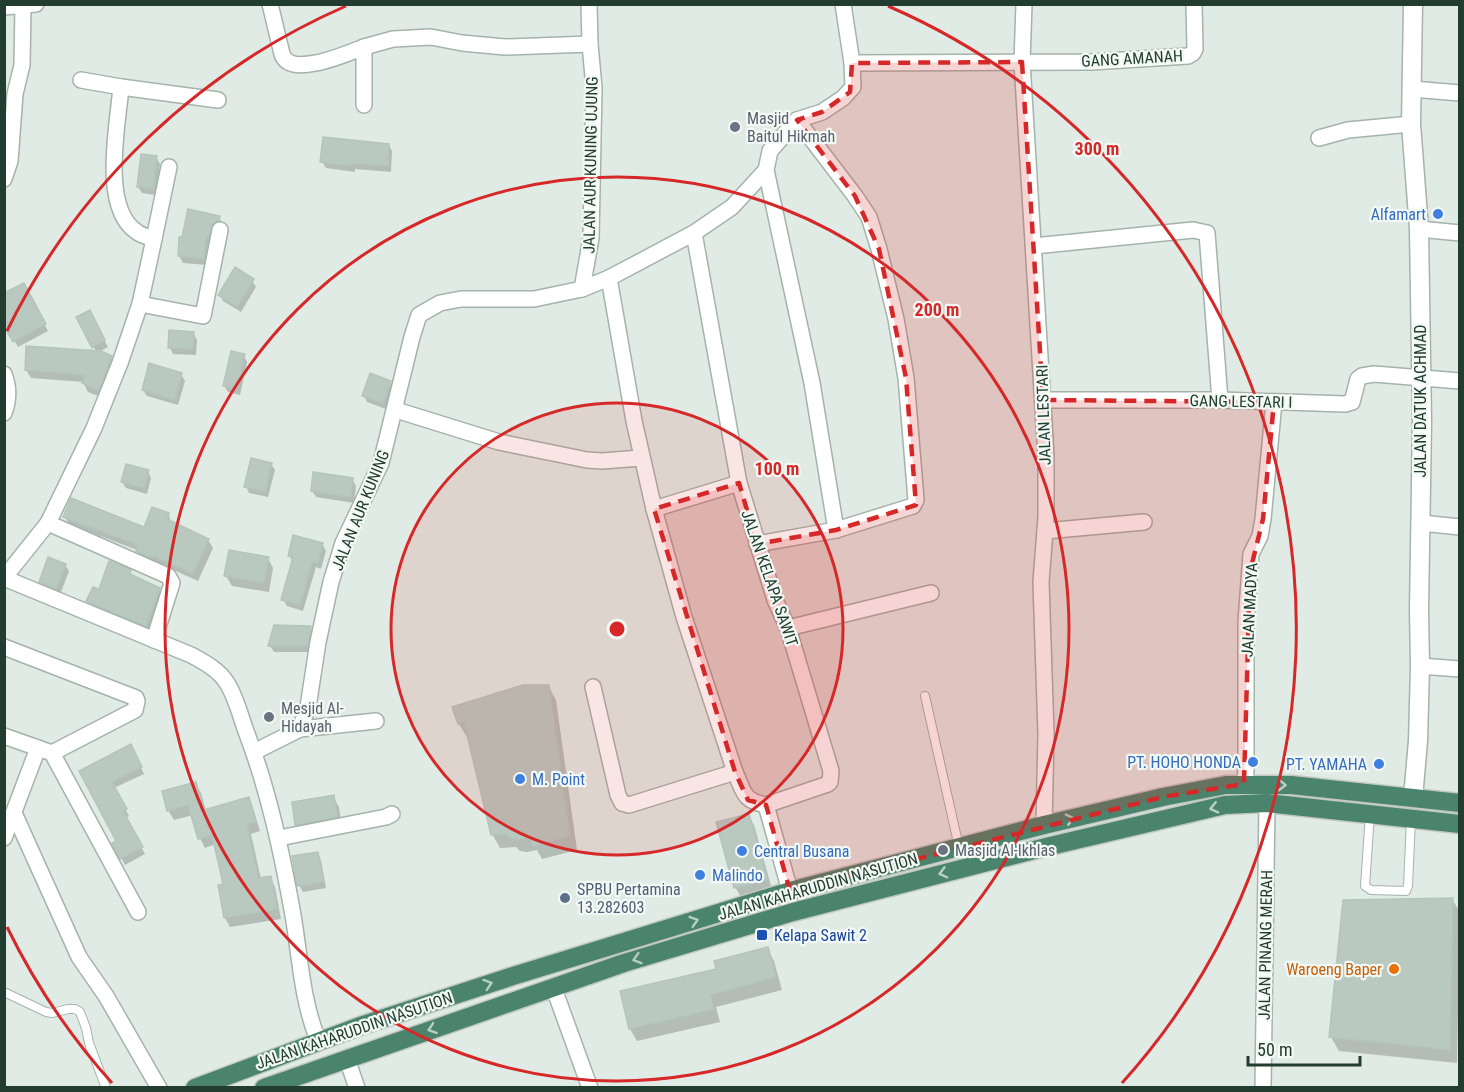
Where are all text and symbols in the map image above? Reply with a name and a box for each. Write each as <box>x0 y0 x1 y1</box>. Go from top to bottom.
street label: GANG AMANAH <box>1081 46 1183 71</box>
street label: JALAN AUR KUNING UJUNG <box>579 76 602 254</box>
place label: Masjid Baitul Hikmah <box>747 109 835 146</box>
marker: Masjid Baitul Hikmah <box>728 120 742 134</box>
text: 300 m <box>1075 138 1119 159</box>
place label: Alfamart <box>1371 205 1426 224</box>
marker: Alfamart <box>1431 207 1445 221</box>
text: 200 m <box>915 299 959 320</box>
street label: JALAN DATUK ACHMAD <box>1411 325 1430 477</box>
street label: JALAN LESTARI <box>1032 364 1055 466</box>
street label: GANG LESTARI I <box>1189 391 1292 412</box>
street label: JALAN AUR KUNING <box>328 447 393 573</box>
text: 100 m <box>755 458 799 479</box>
street label: JALAN KELAPA SAWIT <box>737 507 802 649</box>
street label: JALAN MADYA <box>1238 562 1261 658</box>
centre of rings <box>607 619 627 639</box>
place label: Mesjid Al- Hidayah <box>281 699 344 736</box>
marker: Mesjid Al- Hidayah <box>262 710 276 724</box>
place label: PT. HOHO HONDA <box>1127 753 1241 772</box>
marker: PT. HOHO HONDA <box>1246 755 1260 769</box>
place label: PT. YAMAHA <box>1286 755 1367 774</box>
marker: PT. YAMAHA <box>1372 757 1386 771</box>
place label: M. Point <box>532 770 585 789</box>
marker: M. Point <box>513 772 527 786</box>
one-way arrow <box>1278 779 1287 791</box>
one-way arrow <box>1209 800 1219 813</box>
one-way arrow <box>1065 813 1075 826</box>
place label: Masjid Al-Ikhlas <box>955 841 1055 860</box>
place label: Central Busana <box>754 842 849 861</box>
marker: Masjid Al-Ikhlas <box>936 843 950 857</box>
marker: Central Busana <box>735 844 749 858</box>
street label: JALAN KAHARUDDIN NASUTION <box>716 849 920 924</box>
place label: Malindo <box>712 866 763 885</box>
one-way arrow <box>938 866 948 879</box>
marker: Malindo <box>693 868 707 882</box>
street label: JALAN PINANG MERAH <box>1255 870 1276 1020</box>
place label: SPBU Pertamina 13.282603 <box>577 880 681 917</box>
marker: SPBU Pertamina 13.282603 <box>558 891 572 905</box>
one-way arrow <box>688 916 699 928</box>
place label: Kelapa Sawit 2 <box>774 926 867 945</box>
marker: Kelapa Sawit 2 <box>755 928 769 942</box>
one-way arrow <box>632 952 642 964</box>
place label: Waroeng Baper <box>1286 960 1382 979</box>
marker: Waroeng Baper <box>1387 962 1401 976</box>
one-way arrow <box>482 979 493 991</box>
street label: JALAN KAHARUDDIN NASUTION <box>254 988 455 1073</box>
one-way arrow <box>427 1021 438 1034</box>
scale bar <box>1248 1029 1360 1067</box>
text: 50 m <box>1257 1039 1292 1060</box>

